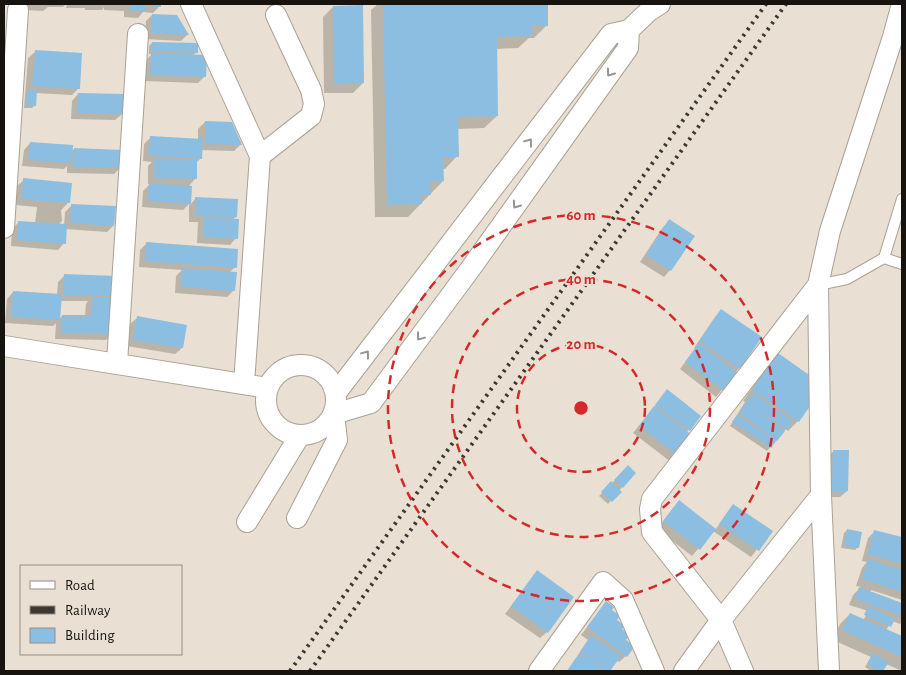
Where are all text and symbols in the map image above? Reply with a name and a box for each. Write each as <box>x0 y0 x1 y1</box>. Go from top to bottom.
one-way arrow <box>607 67 616 77</box>
one-way arrow <box>523 139 531 148</box>
one-way arrow <box>513 199 522 209</box>
text: 60 m <box>566 208 596 223</box>
text: 40 m <box>566 272 596 287</box>
one-way arrow <box>418 331 426 340</box>
text: 20 m <box>566 337 596 352</box>
one-way arrow <box>360 350 369 360</box>
centre of rings <box>572 399 590 417</box>
legend <box>20 565 182 655</box>
text: Road <box>65 578 95 593</box>
text: Railway <box>65 603 111 618</box>
text: Building <box>65 628 115 643</box>

